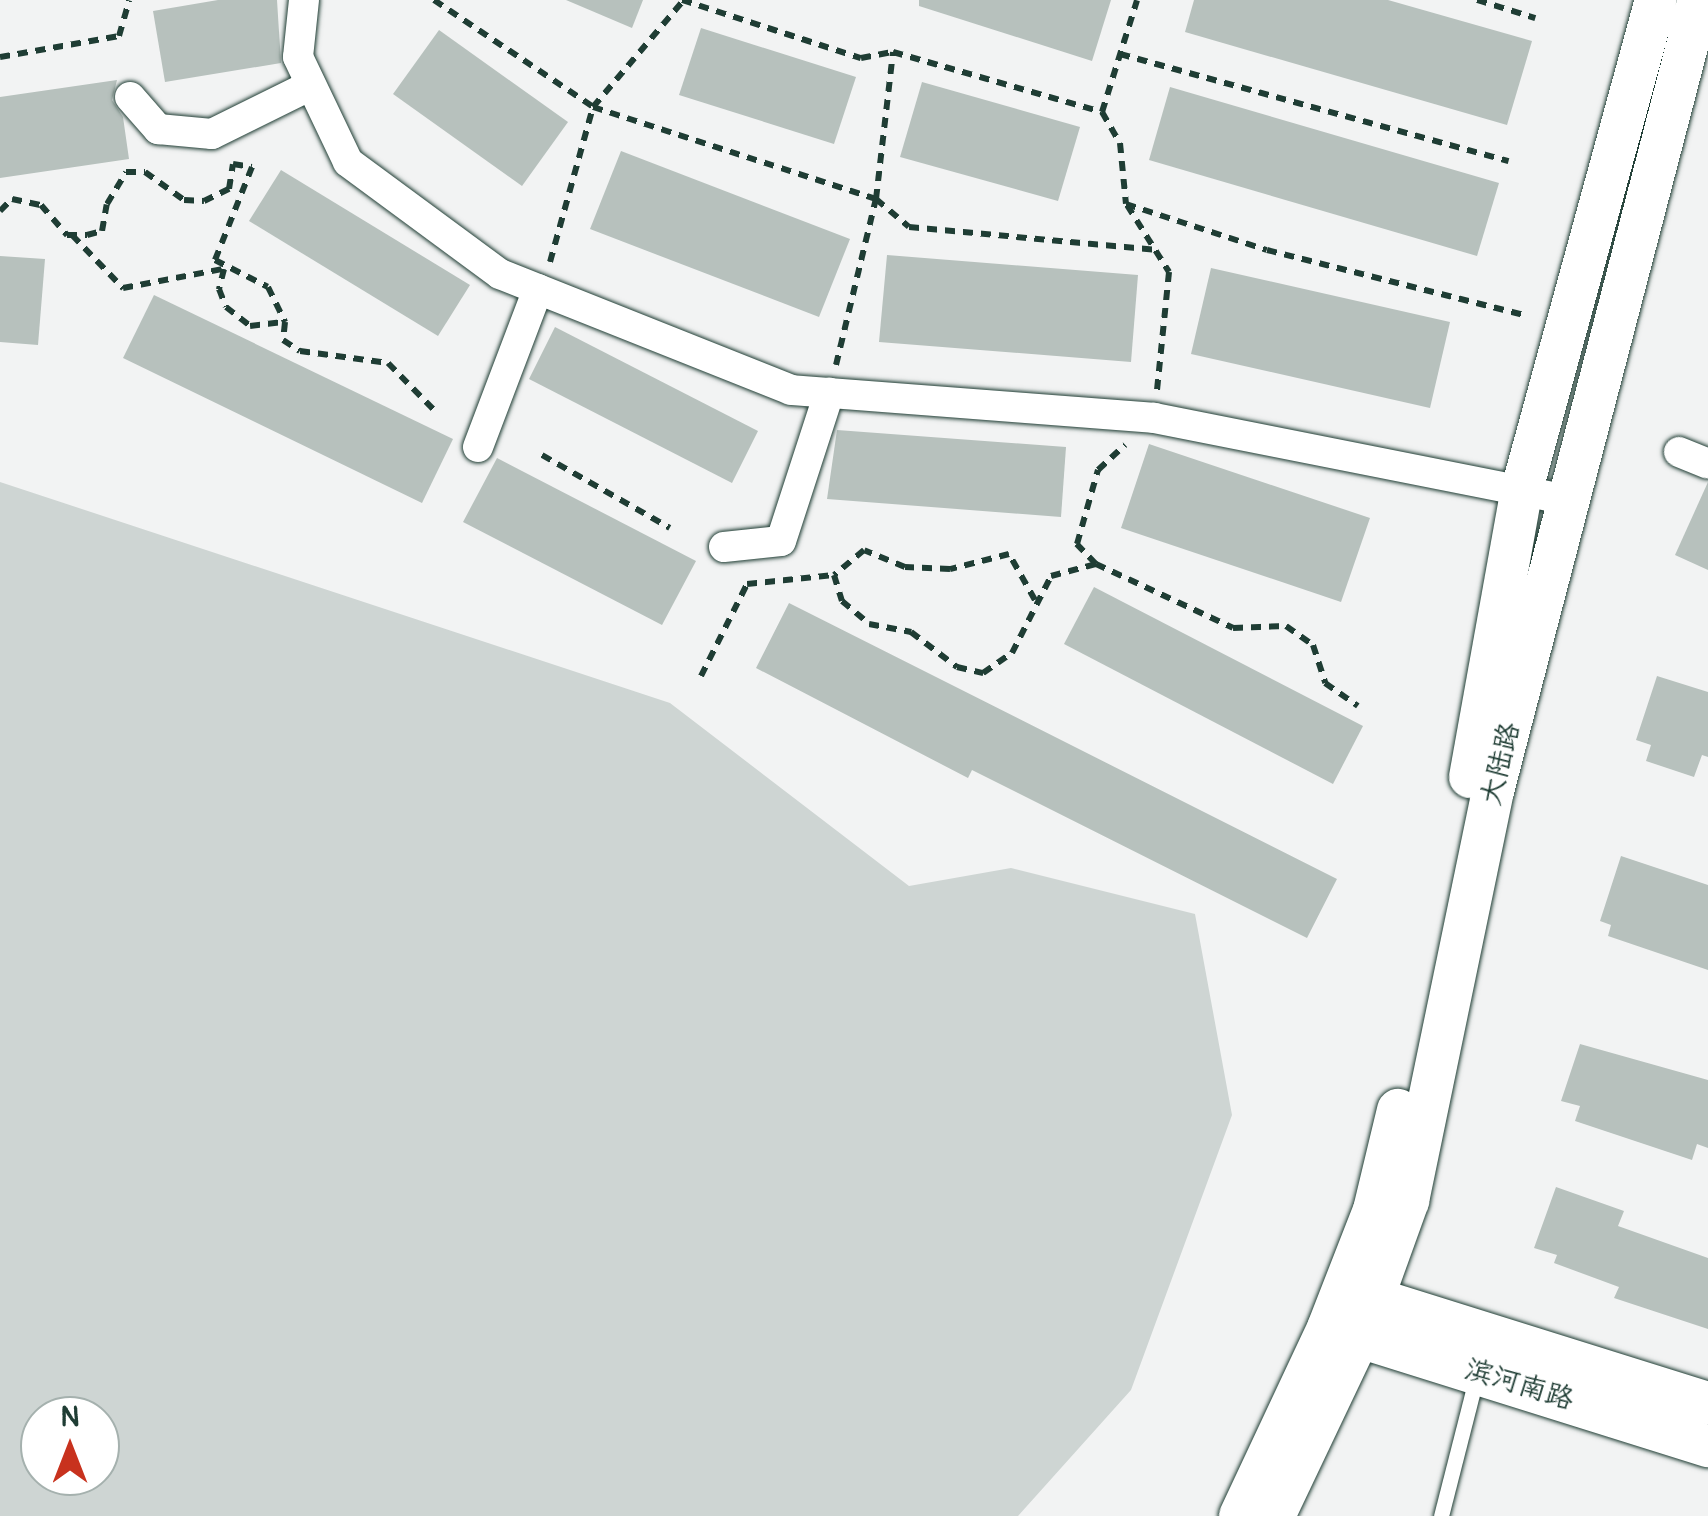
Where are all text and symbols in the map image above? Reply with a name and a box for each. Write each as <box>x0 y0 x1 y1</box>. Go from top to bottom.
street label: 大陆路 <box>1475 719 1527 809</box>
street label: 滨河南路 <box>1461 1353 1577 1417</box>
north arrow <box>20 1396 120 1496</box>
text: N <box>61 1400 79 1435</box>

